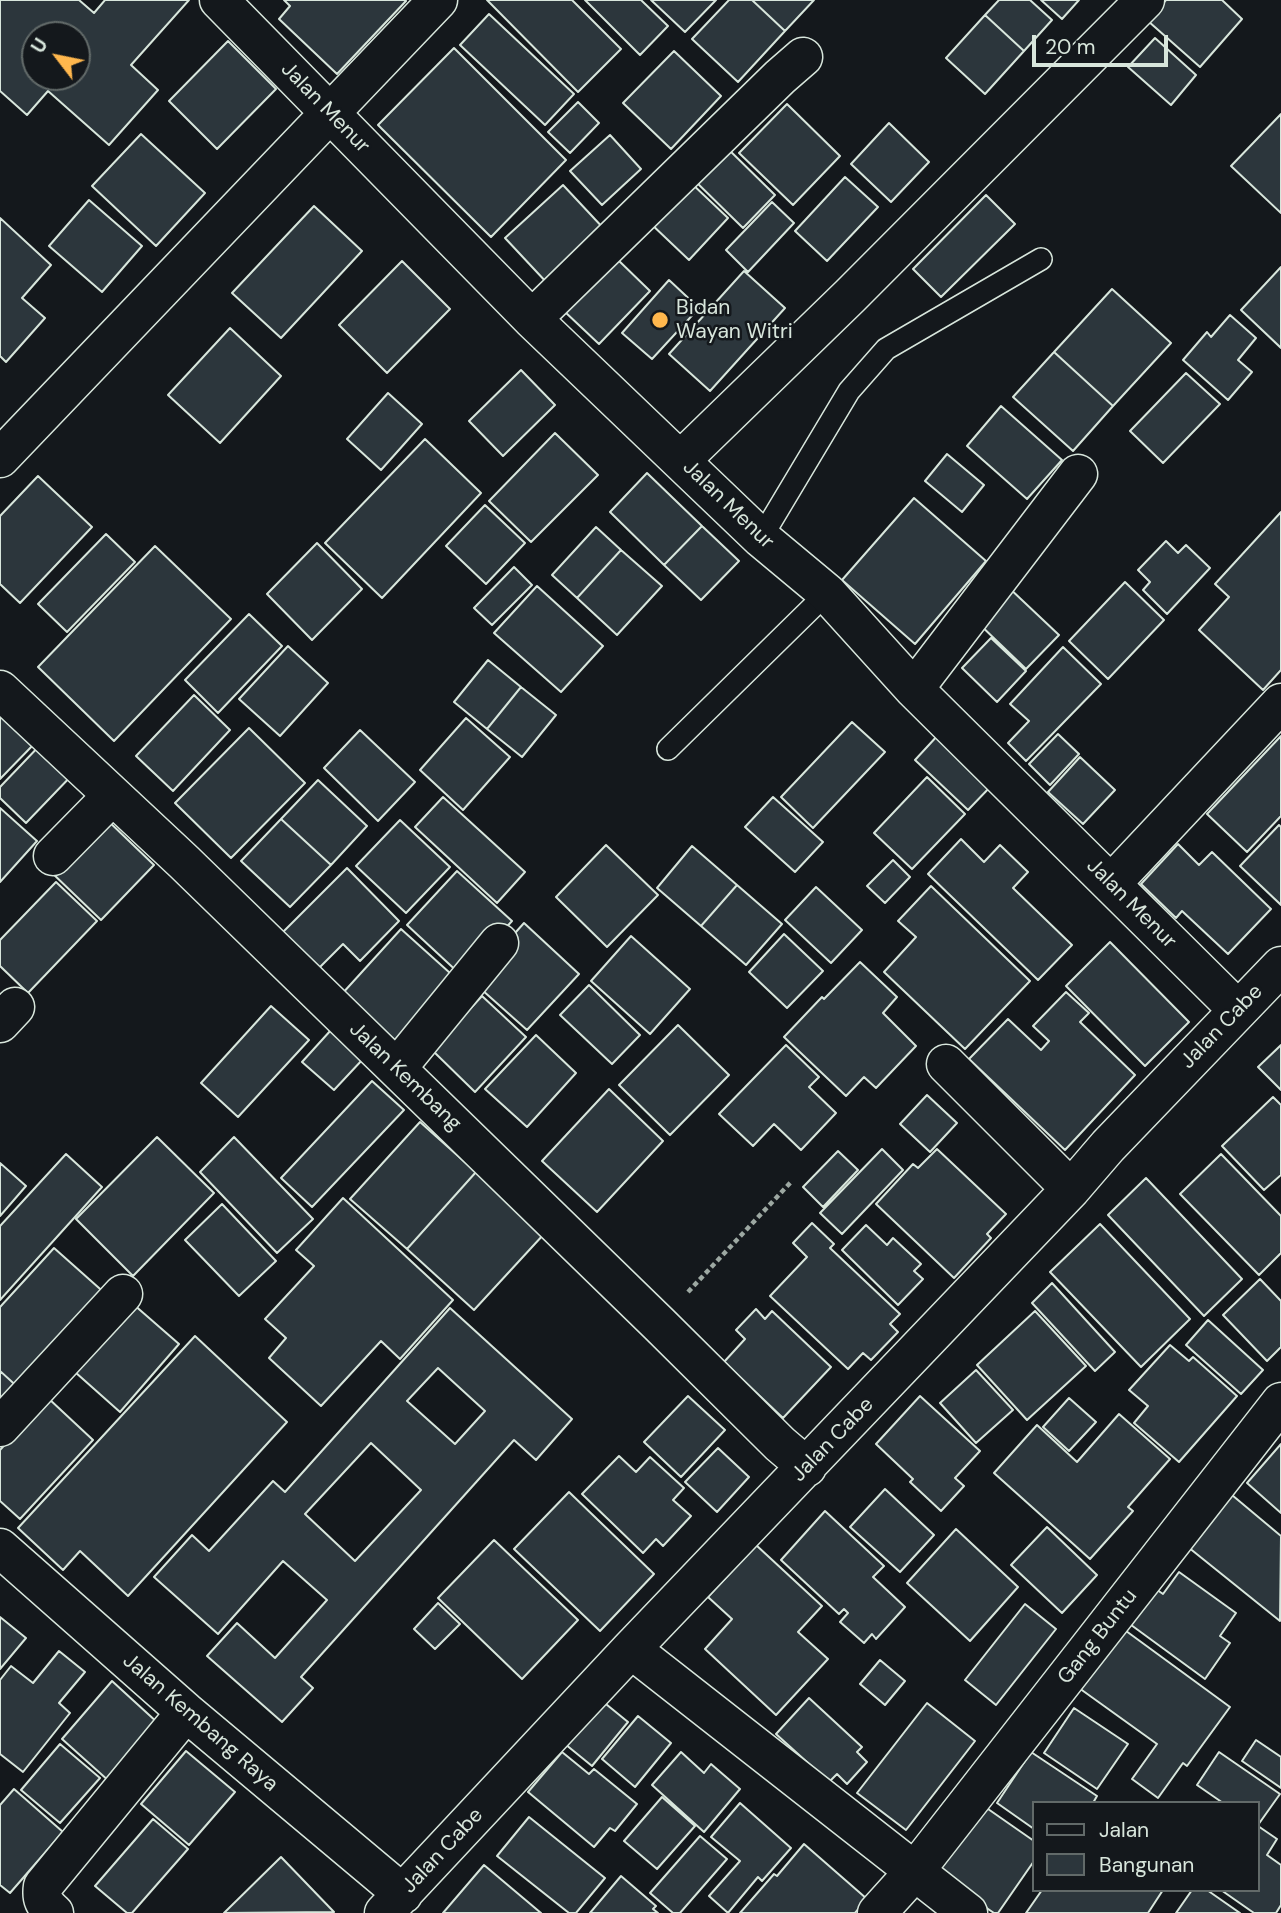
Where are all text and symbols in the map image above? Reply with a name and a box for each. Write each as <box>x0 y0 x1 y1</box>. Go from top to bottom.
north arrow <box>21 21 91 91</box>
scale bar <box>1036 21 1172 65</box>
text: 20 m <box>1045 33 1096 61</box>
text: U <box>25 34 54 58</box>
street label: Jalan Menur <box>275 57 375 159</box>
place label: Bidan Wayan Witri <box>676 295 793 345</box>
marker: Bidan Wayan Witri <box>650 310 670 330</box>
street label: Jalan Menur <box>677 455 779 555</box>
street label: Jalan Menur <box>1081 854 1181 954</box>
street label: Jalan Cabe <box>1176 980 1268 1074</box>
street label: Jalan Kembang <box>344 1017 466 1137</box>
street label: Jalan Cabe <box>787 1393 879 1487</box>
street label: Gang Buntu <box>1053 1584 1143 1690</box>
street label: Jalan Kembang Raya <box>117 1649 283 1797</box>
legend <box>1032 1801 1260 1892</box>
street label: Jalan Cabe <box>397 1803 489 1899</box>
text: Jalan <box>1099 1816 1149 1844</box>
text: Bangunan <box>1099 1851 1194 1879</box>

